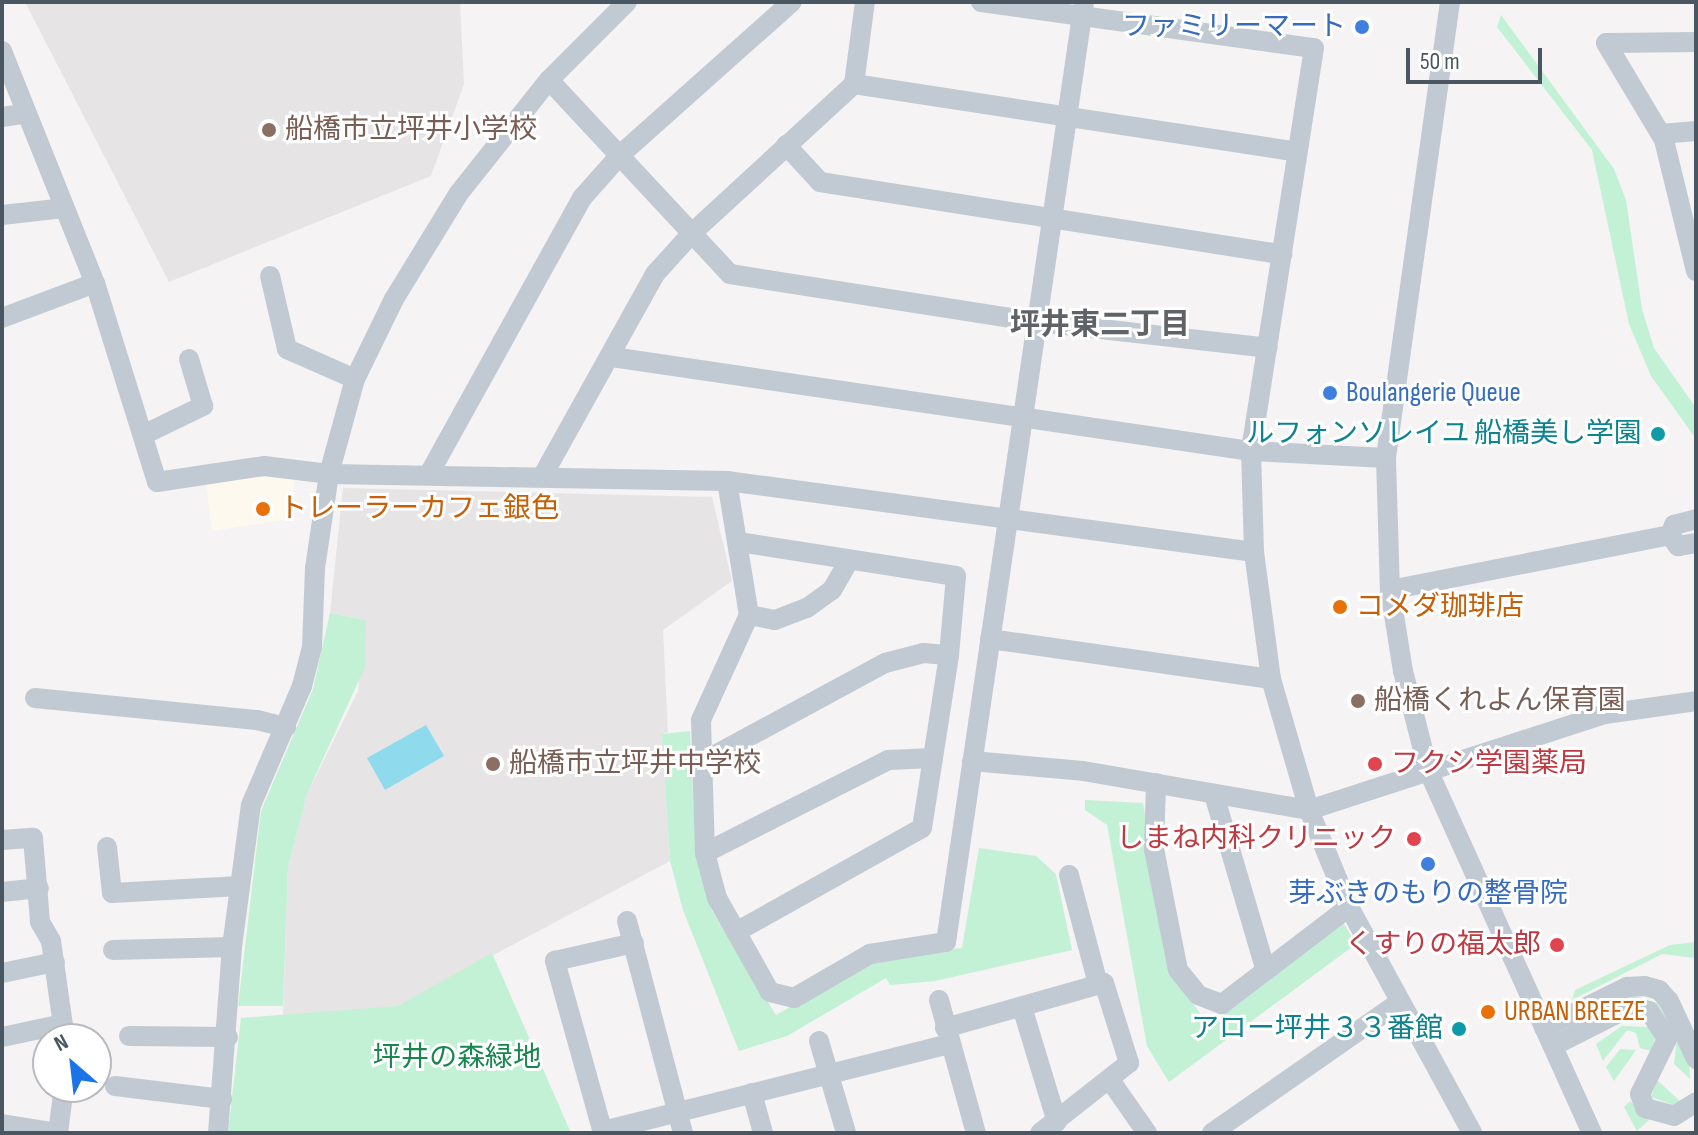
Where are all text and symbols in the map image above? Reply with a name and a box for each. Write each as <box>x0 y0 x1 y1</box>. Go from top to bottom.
place label: ファミリーマート <box>1122 10 1346 44</box>
marker: ファミリーマート <box>1353 18 1371 36</box>
scale bar <box>1410 32 1546 82</box>
text: 50 m <box>1420 47 1460 76</box>
place label: 船橋市立坪井小学校 <box>285 113 537 147</box>
marker: 船橋市立坪井小学校 <box>260 121 278 139</box>
district label: 坪井東二丁目 <box>1010 307 1190 343</box>
place label: Boulangerie Queue <box>1346 376 1521 410</box>
marker: Boulangerie Queue <box>1321 384 1339 402</box>
place label: ルフォンソレイユ 船橋美し学園 <box>1246 417 1642 451</box>
marker: ルフォンソレイユ 船橋美し学園 <box>1649 425 1667 443</box>
place label: トレーラーカフェ銀色 <box>279 492 559 526</box>
marker: トレーラーカフェ銀色 <box>254 500 272 518</box>
place label: コメダ珈琲店 <box>1356 590 1524 624</box>
marker: コメダ珈琲店 <box>1331 598 1349 616</box>
place label: 船橋くれよん保育園 <box>1374 684 1626 718</box>
marker: 船橋くれよん保育園 <box>1349 692 1367 710</box>
place label: 船橋市立坪井中学校 <box>509 747 761 781</box>
place label: フクシ学園薬局 <box>1391 747 1587 781</box>
marker: 船橋市立坪井中学校 <box>484 755 502 773</box>
marker: フクシ学園薬局 <box>1366 755 1384 773</box>
place label: しまね内科クリニック <box>1116 822 1396 856</box>
marker: しまね内科クリニック <box>1403 828 1425 850</box>
marker: 芽ぶきのもりの整骨院 <box>1419 855 1437 873</box>
place label: 芽ぶきのもりの整骨院 <box>1288 877 1568 911</box>
place label: くすりの福太郎 <box>1345 928 1541 962</box>
marker: くすりの福太郎 <box>1548 936 1566 954</box>
place label: URBAN BREEZE <box>1504 995 1646 1029</box>
marker: URBAN BREEZE <box>1479 1003 1497 1021</box>
place label: アロー坪井３３番館 <box>1191 1012 1443 1046</box>
marker: アロー坪井３３番館 <box>1450 1020 1468 1038</box>
north arrow <box>32 1023 112 1103</box>
text: N <box>50 1028 73 1058</box>
park label: 坪井の森緑地 <box>373 1041 541 1075</box>

